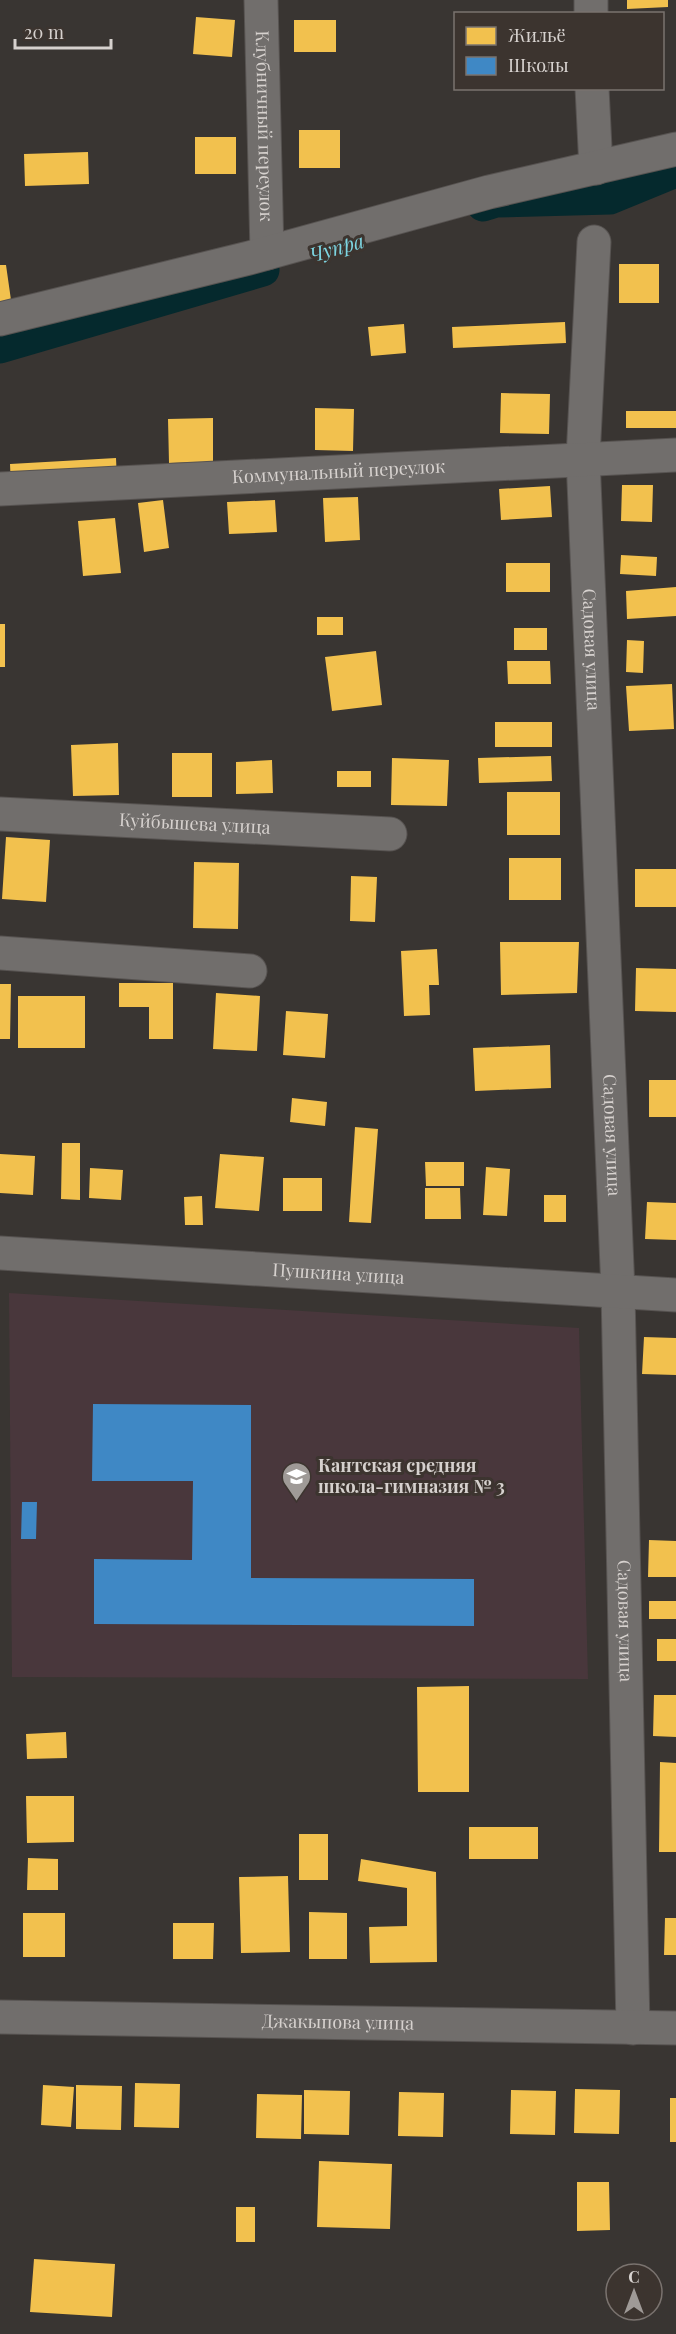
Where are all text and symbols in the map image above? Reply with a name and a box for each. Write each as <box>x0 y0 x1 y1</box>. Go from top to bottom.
scale bar <box>15 12 111 50</box>
legend <box>454 12 664 90</box>
text: 20 m <box>24 20 64 44</box>
text: Жильё <box>508 23 566 47</box>
street label: Клубничный переулок <box>251 30 279 222</box>
text: Школы <box>508 53 569 77</box>
water label: Чупра <box>306 226 367 267</box>
street label: Коммунальный переулок <box>231 454 446 488</box>
street label: Садовая улица <box>577 588 607 711</box>
street label: Куйбышева улица <box>118 807 271 839</box>
street label: Садовая улица <box>598 1073 627 1197</box>
street label: Пушкина улица <box>272 1257 405 1289</box>
place label: Кантская средняя школа-гимназия № 3 <box>318 1453 505 1498</box>
school or university icon: Кантская средняя школа-гимназия № 3 <box>281 1460 313 1502</box>
street label: Садовая улица <box>612 1560 639 1682</box>
street label: Джакыпова улица <box>262 2008 414 2035</box>
north arrow <box>604 2262 664 2322</box>
text: С <box>628 2266 640 2287</box>

